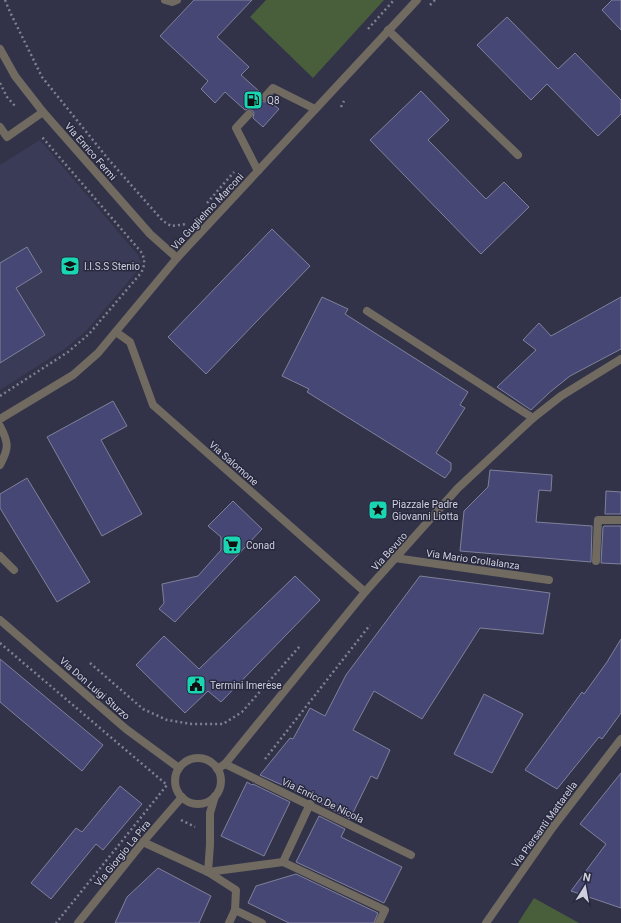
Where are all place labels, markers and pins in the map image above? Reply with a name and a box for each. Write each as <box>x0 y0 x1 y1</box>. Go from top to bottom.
fuel station icon: Q8 <box>242 89 264 111</box>
place label: Q8 <box>267 95 280 106</box>
school or university icon: I.I.S.S Stenio <box>59 255 81 277</box>
place label: I.I.S.S Stenio <box>84 261 140 272</box>
place icon: Piazzale Padre Giovanni Liotta <box>367 499 389 521</box>
place label: Piazzale Padre Giovanni Liotta <box>392 499 459 522</box>
supermarket icon: Conad <box>221 534 243 556</box>
place label: Conad <box>246 540 275 551</box>
public building icon: Termini Imerese <box>185 674 207 696</box>
place label: Termini Imerese <box>210 680 282 691</box>

